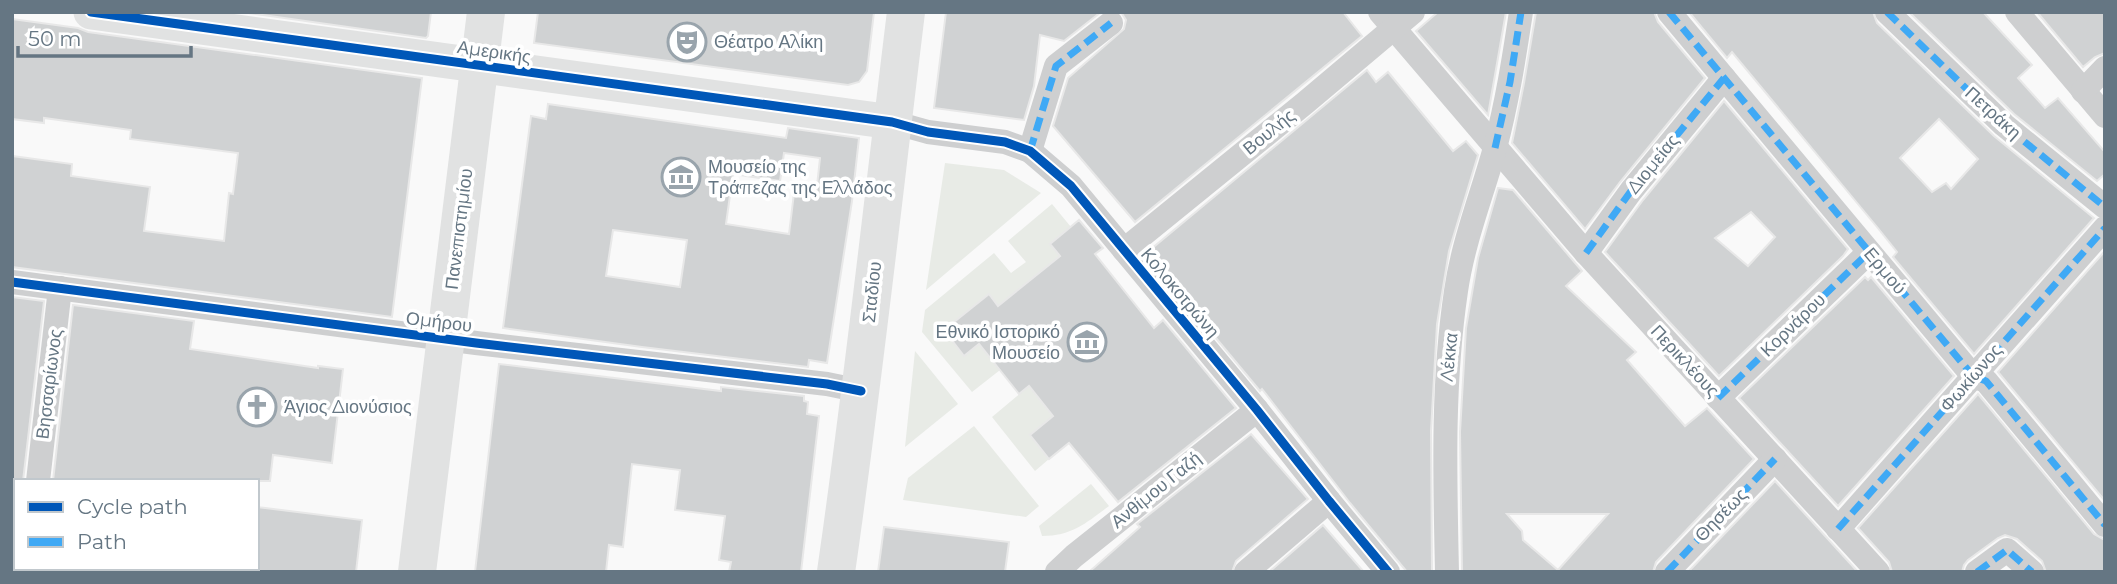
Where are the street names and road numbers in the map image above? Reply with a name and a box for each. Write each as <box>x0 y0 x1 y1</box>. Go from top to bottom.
street label: Αμερικής <box>456 36 533 68</box>
street label: Πετράκη <box>1960 82 2026 144</box>
street label: Βουλής <box>1239 104 1300 160</box>
street label: Διομείας <box>1622 130 1684 198</box>
street label: Πανεπιστημίου <box>441 167 477 291</box>
street label: Ερμού <box>1859 243 1911 299</box>
street label: Κολοκοτρώνη <box>1136 244 1224 342</box>
street label: Σταδίου <box>858 260 886 324</box>
street label: Κορνάρου <box>1756 289 1830 361</box>
street label: Ομήρου <box>405 307 473 337</box>
street label: Περικλέους <box>1646 320 1724 402</box>
street label: Βησσαρίωνος <box>31 327 67 440</box>
street label: Λέκκα <box>1436 332 1462 382</box>
street label: Φωκίωνος <box>1935 339 2007 417</box>
street label: Ανθίμου Γαζή <box>1107 447 1205 533</box>
street label: Θησέως <box>1690 483 1752 546</box>

